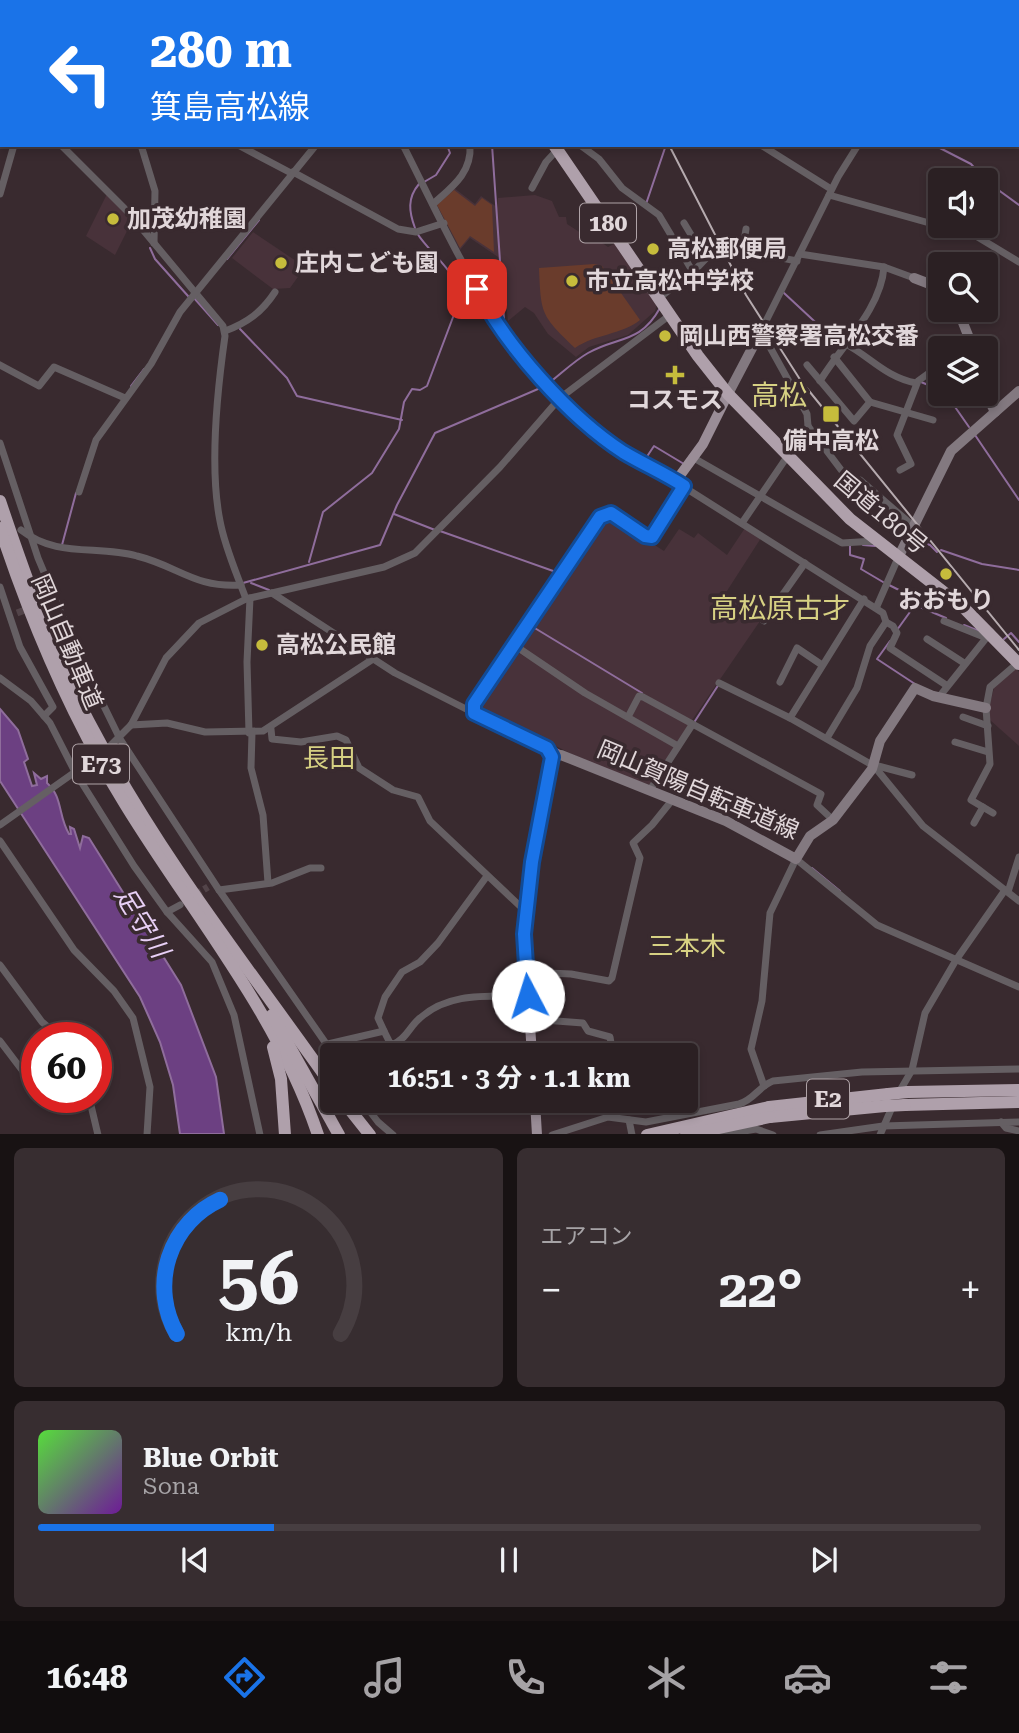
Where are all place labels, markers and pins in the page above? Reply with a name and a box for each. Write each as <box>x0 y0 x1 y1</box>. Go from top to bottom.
place label: 加茂幼稚園 <box>127 205 247 233</box>
marker: 加茂幼稚園 <box>105 211 121 227</box>
place label: 高松郵便局 <box>667 235 787 263</box>
marker: 高松郵便局 <box>645 241 661 257</box>
place label: 庄内こども園 <box>295 249 439 277</box>
marker: 庄内こども園 <box>273 255 289 271</box>
pin <box>447 259 507 319</box>
place label: 市立高松中学校 <box>586 267 754 295</box>
marker: 市立高松中学校 <box>564 273 580 289</box>
place label: 岡山西警察署高松交番 <box>679 322 919 350</box>
marker: 岡山西警察署高松交番 <box>657 328 673 344</box>
marker: コスモス <box>667 367 683 383</box>
place label: コスモス <box>627 386 723 414</box>
marker: 備中高松 <box>821 404 841 424</box>
place label: 備中高松 <box>783 427 879 455</box>
marker: おおもり <box>938 566 954 582</box>
place label: おおもり <box>898 586 994 614</box>
place label: 高松公民館 <box>276 631 396 659</box>
marker: 高松公民館 <box>254 637 270 653</box>

